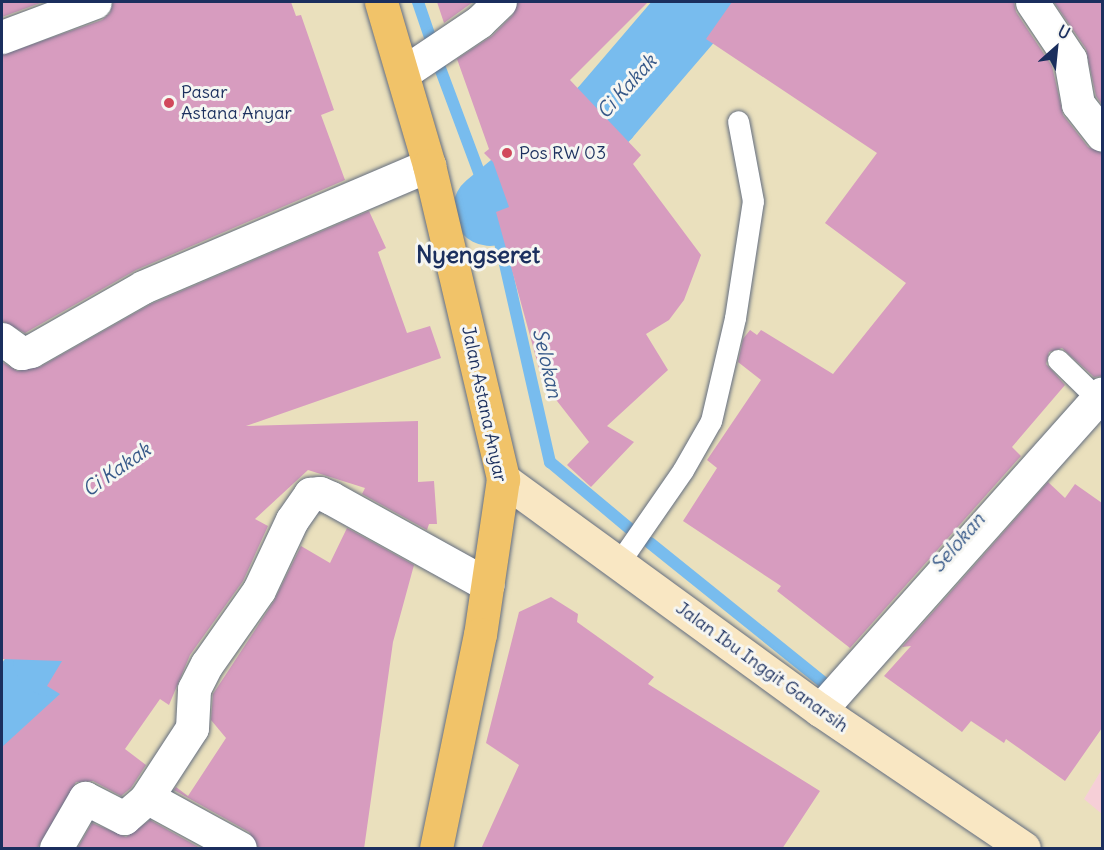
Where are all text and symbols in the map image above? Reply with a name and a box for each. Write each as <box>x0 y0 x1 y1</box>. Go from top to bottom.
north arrow <box>1026 18 1086 78</box>
text: U <box>1055 21 1074 43</box>
water label: Ci Kakak <box>591 49 661 123</box>
place label: Pasar Astana Anyar <box>181 82 292 124</box>
marker: Pasar Astana Anyar <box>162 96 176 110</box>
place label: Pos RW 03 <box>519 142 606 164</box>
marker: Pos RW 03 <box>500 146 514 160</box>
district label: Nyengseret <box>416 241 540 269</box>
street label: Jalan Astana Anyar <box>457 324 511 484</box>
water label: Selokan <box>528 326 568 400</box>
water label: Ci Kakak <box>77 437 155 501</box>
water label: Selokan <box>925 507 989 577</box>
street label: Jalan Ibu Inggit Ganarsih <box>672 597 852 737</box>

